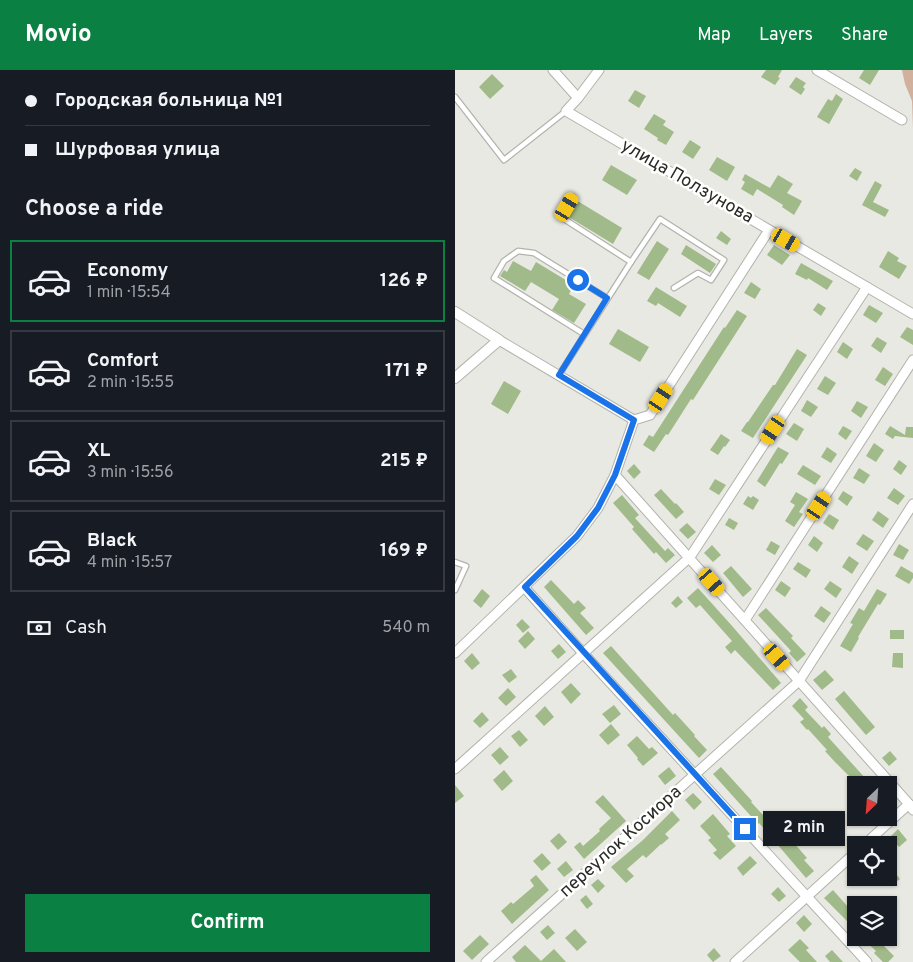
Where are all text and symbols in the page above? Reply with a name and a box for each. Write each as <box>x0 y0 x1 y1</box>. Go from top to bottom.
text: Movio <box>25 20 92 50</box>
text: Map <box>697 24 731 47</box>
text: Layers <box>759 24 813 47</box>
text: Share <box>841 24 888 47</box>
text: Городская больница №1 <box>55 89 284 113</box>
street label: улица Ползунова <box>617 135 757 229</box>
text: Шурфовая улица <box>55 138 220 162</box>
car <box>552 190 581 224</box>
text: Choose a ride <box>25 196 163 223</box>
car <box>769 226 802 254</box>
icon: car <box>27 259 72 304</box>
text: Economy <box>87 259 168 283</box>
text: 126 ₽ <box>380 269 428 293</box>
route start <box>567 269 589 291</box>
text: 1 min · 15:54 <box>87 283 171 303</box>
icon: car <box>27 349 72 394</box>
text: Comfort <box>87 349 159 373</box>
text: 171 ₽ <box>385 359 428 383</box>
text: 2 min · 15:55 <box>87 373 174 393</box>
car <box>646 381 675 415</box>
car <box>758 413 787 447</box>
icon: car <box>27 439 72 484</box>
text: XL <box>87 439 110 463</box>
text: 215 ₽ <box>380 449 428 473</box>
text: 3 min · 15:56 <box>87 463 174 483</box>
car <box>804 489 833 523</box>
icon: car <box>27 529 72 574</box>
text: Black <box>87 529 137 553</box>
text: 169 ₽ <box>380 539 428 563</box>
text: 4 min · 15:57 <box>87 553 172 573</box>
car <box>696 566 727 598</box>
icon: cash <box>25 614 53 642</box>
text: Cash <box>65 616 107 640</box>
text: 540 m <box>382 618 430 638</box>
car <box>761 641 792 673</box>
north arrow <box>847 776 897 826</box>
map controls <box>847 776 897 946</box>
street label: переулок Косиора <box>555 781 687 903</box>
callout: 2 min <box>763 812 845 846</box>
route end <box>734 818 756 840</box>
text: 2 min <box>783 818 825 838</box>
button: locate <box>847 836 897 886</box>
button: Confirm <box>25 894 430 952</box>
button: layers <box>847 896 897 946</box>

